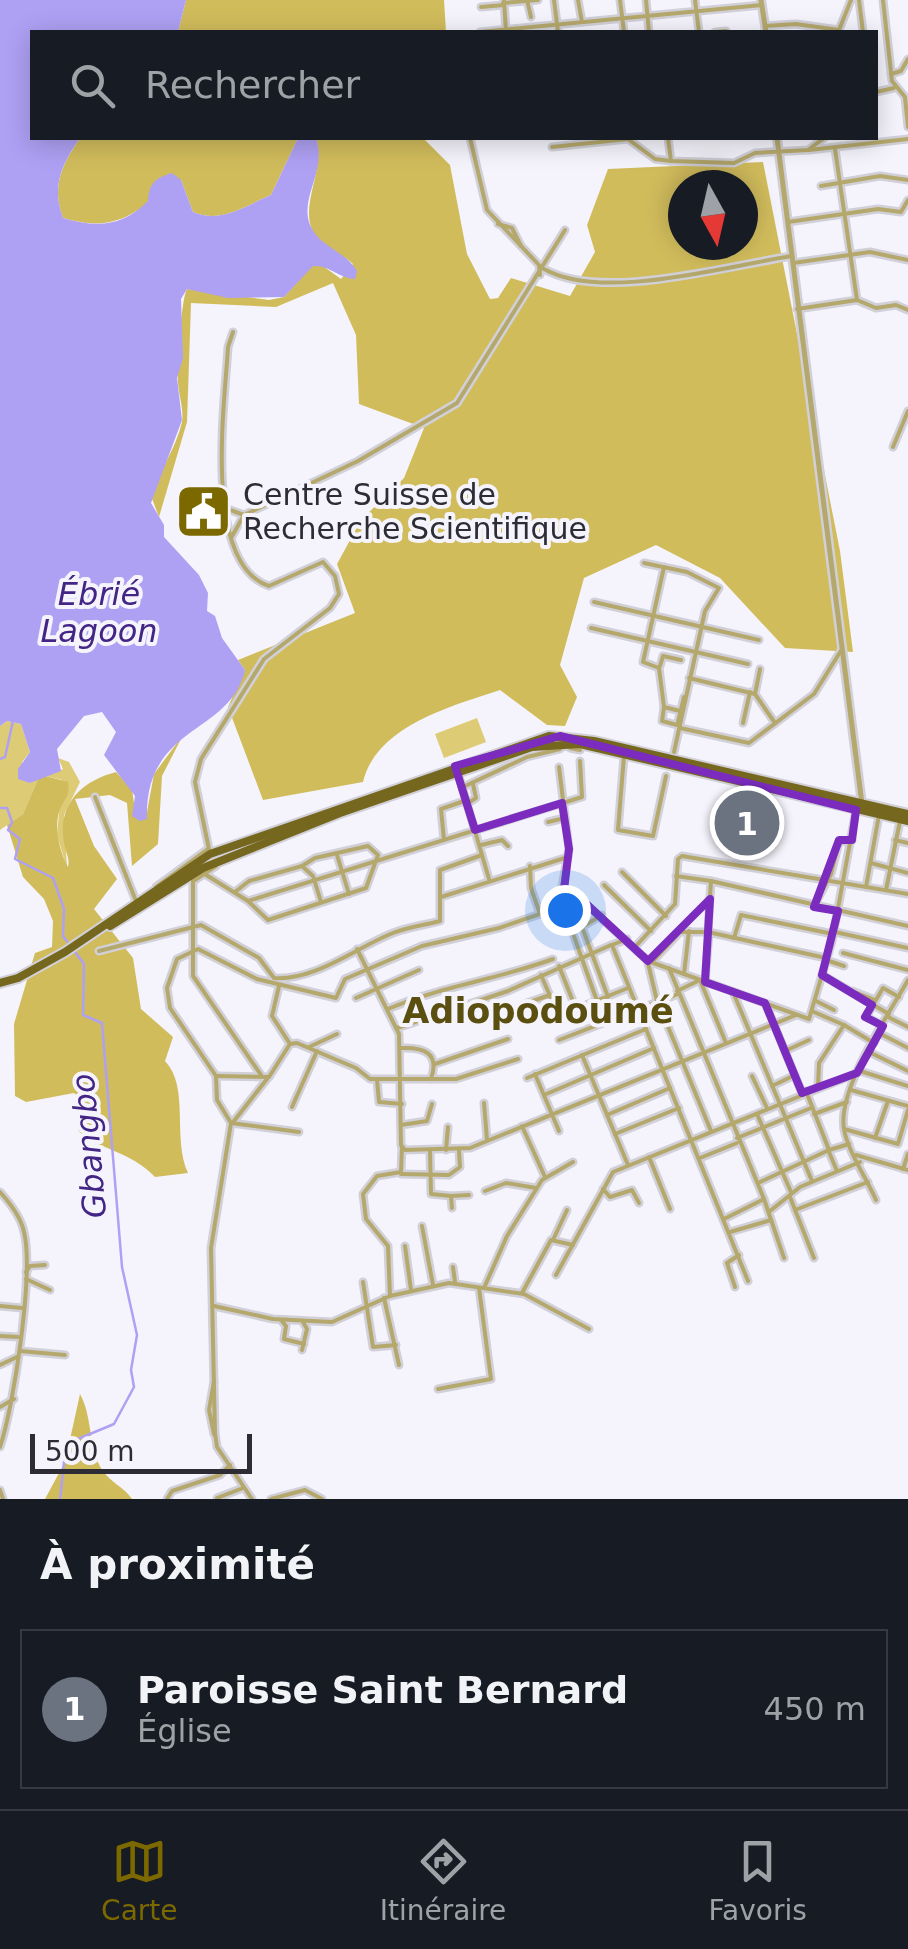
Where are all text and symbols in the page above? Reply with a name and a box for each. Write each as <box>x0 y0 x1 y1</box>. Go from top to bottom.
search box <box>30 30 878 140</box>
icon: search <box>65 58 120 113</box>
text: Rechercher <box>145 63 360 107</box>
north arrow <box>668 170 758 260</box>
place label: Centre Suisse de Recherche Scientifique <box>243 477 587 546</box>
public building icon: Centre Suisse de Recherche Scientifique <box>174 482 234 542</box>
water label: Ébrié Lagoon <box>40 575 158 650</box>
pin: 1 <box>714 786 780 860</box>
your location <box>540 885 591 936</box>
district label: Adiopodoumé <box>402 991 674 1031</box>
water label: Gbangbo <box>64 1072 114 1220</box>
scale bar <box>30 1429 252 1474</box>
text: 500 m <box>45 1435 135 1468</box>
text: À proximité <box>40 1540 315 1589</box>
text: Paroisse Saint Bernard <box>137 1668 628 1712</box>
text: 1 <box>63 1690 86 1728</box>
text: 450 m <box>764 1690 866 1728</box>
text: Église <box>137 1712 232 1750</box>
tab: Carte <box>101 1834 178 1927</box>
tab: Itinéraire <box>380 1834 506 1927</box>
tab: Favoris <box>709 1834 807 1927</box>

